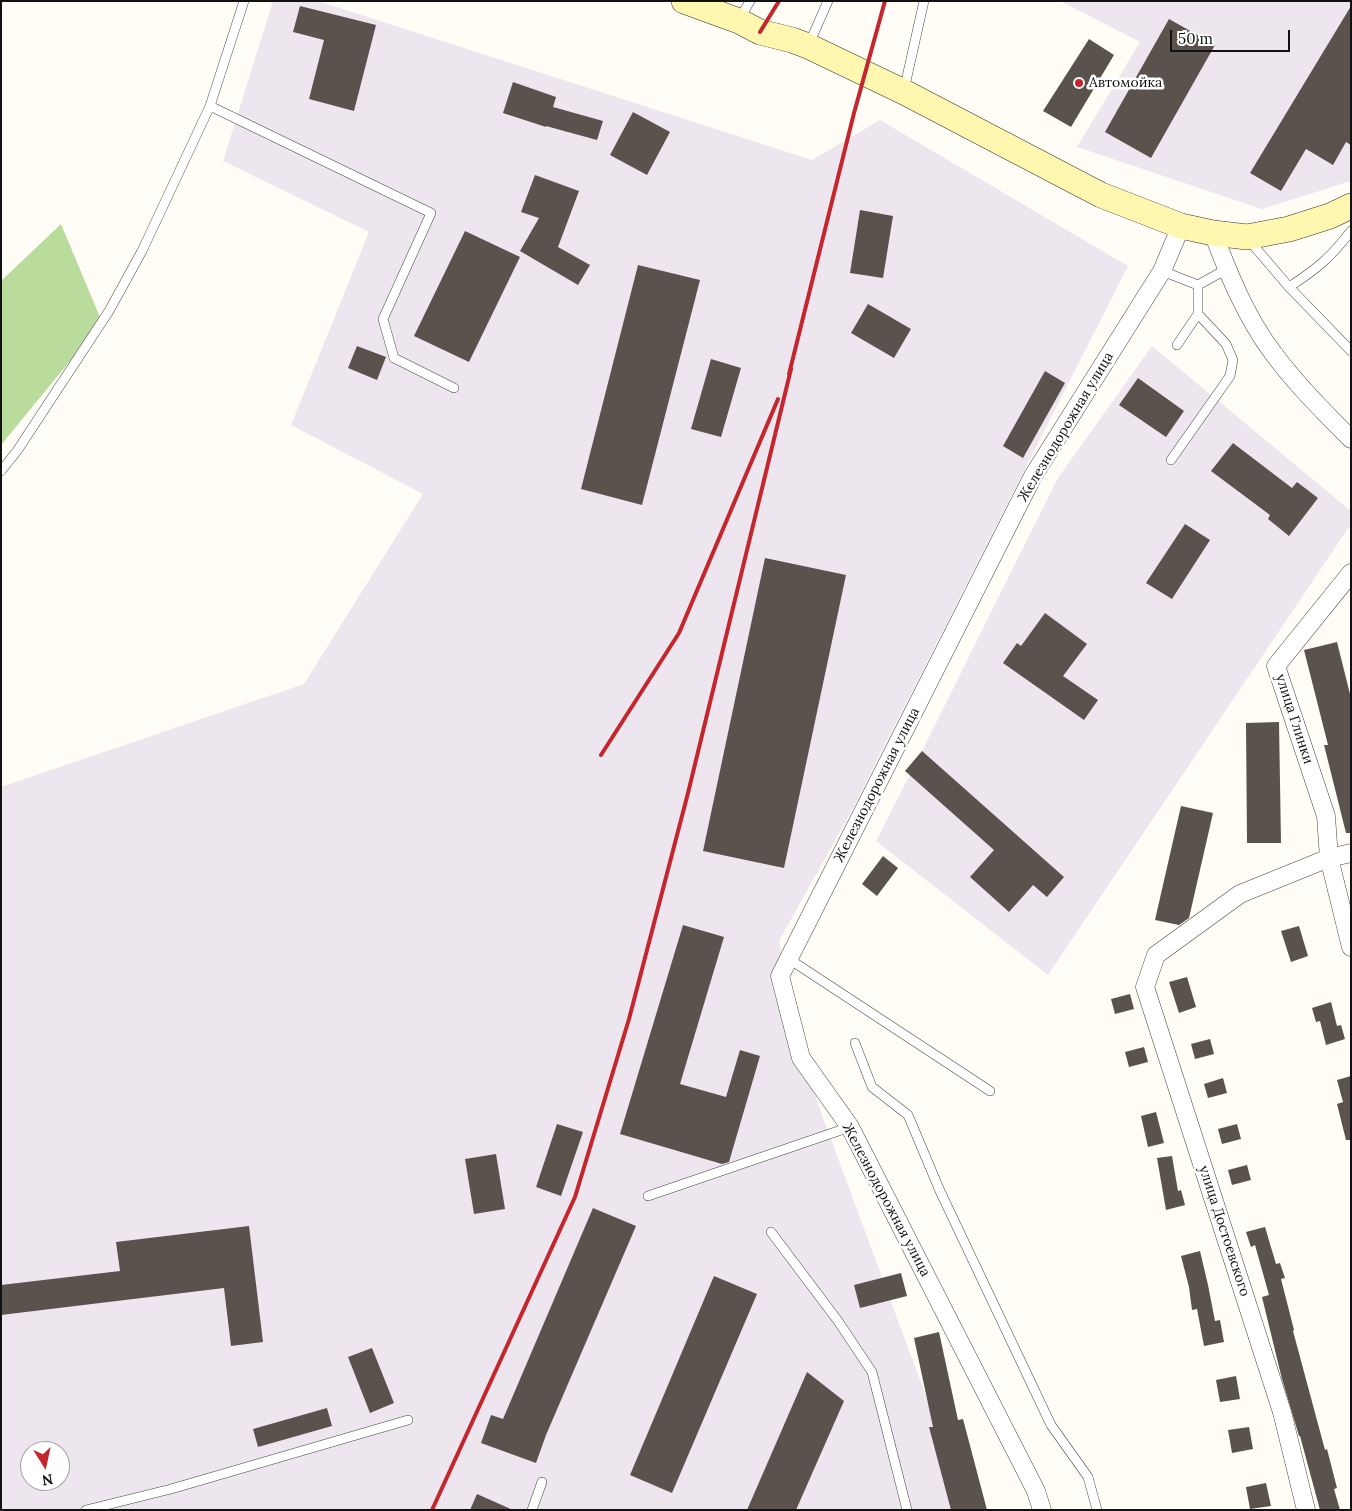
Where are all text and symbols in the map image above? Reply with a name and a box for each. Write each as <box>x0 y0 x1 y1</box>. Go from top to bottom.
scale bar <box>1172 20 1292 52</box>
text: 50 m <box>1178 29 1213 48</box>
place label: Автомойка <box>1089 75 1162 91</box>
marker: Автомойка <box>1073 77 1085 89</box>
street label: Железнодорожная улица <box>1015 349 1117 505</box>
street label: улица Глинки <box>1272 672 1316 766</box>
street label: Железнодорожная улица <box>831 705 923 865</box>
street label: Железнодорожная улица <box>838 1120 934 1280</box>
street label: улица Достоевского <box>1195 1163 1253 1299</box>
north arrow <box>20 1441 70 1491</box>
text: N <box>41 1470 54 1490</box>

